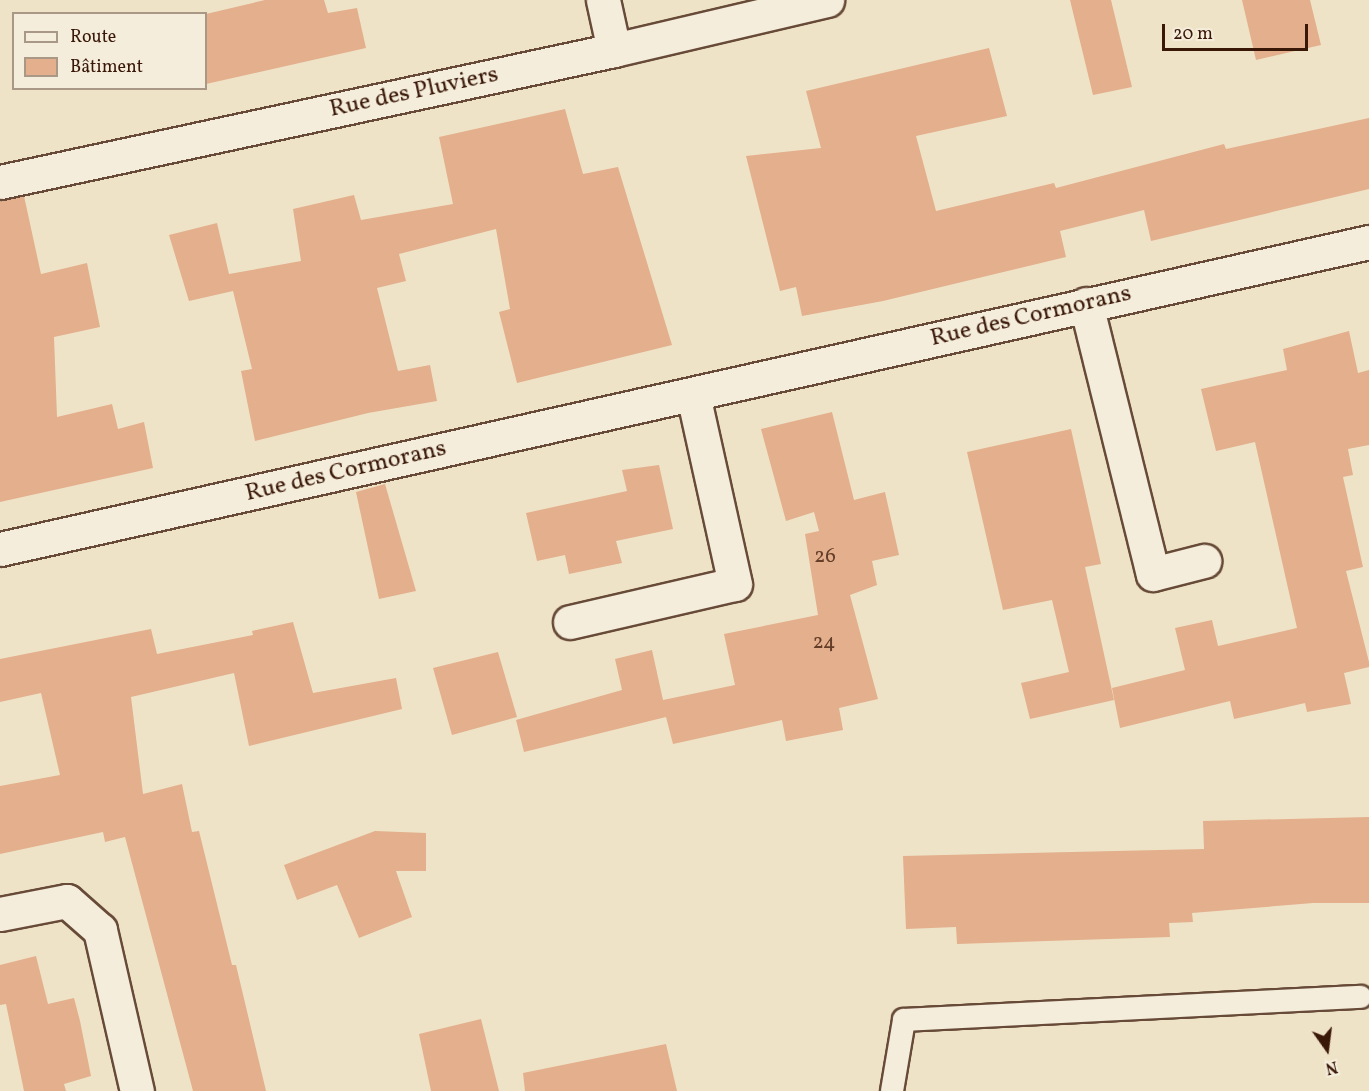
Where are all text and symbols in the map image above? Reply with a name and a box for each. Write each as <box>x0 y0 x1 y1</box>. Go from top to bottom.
legend <box>12 12 207 90</box>
scale bar <box>1165 12 1310 50</box>
text: 20 m <box>1173 22 1213 47</box>
text: Route <box>70 25 116 50</box>
text: Bâtiment <box>70 55 143 80</box>
street label: Rue des Pluviers <box>327 61 501 125</box>
street label: Rue des Cormorans <box>928 280 1134 354</box>
street label: Rue des Cormorans <box>243 435 449 509</box>
house number: 26 <box>814 544 836 570</box>
house number: 24 <box>812 630 836 656</box>
north arrow <box>1297 1019 1357 1079</box>
text: N <box>1323 1054 1340 1079</box>

